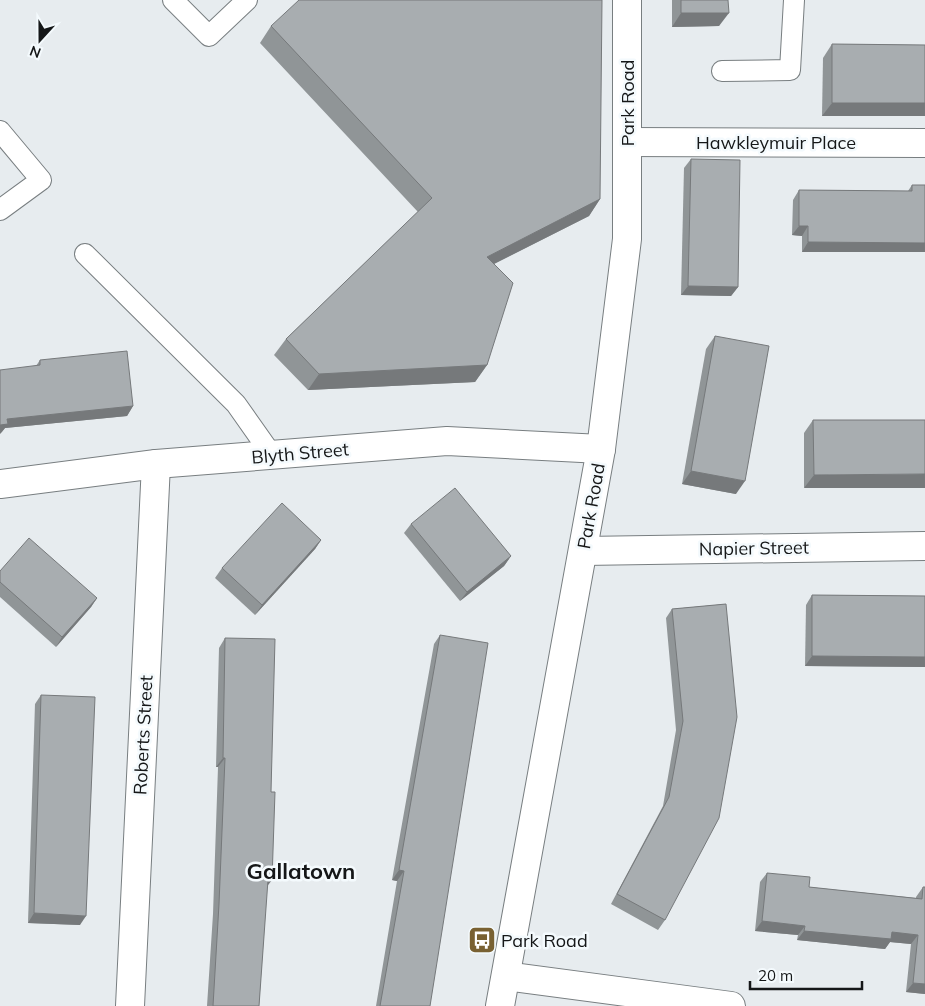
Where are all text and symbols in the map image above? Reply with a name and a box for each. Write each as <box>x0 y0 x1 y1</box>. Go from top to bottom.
north arrow <box>15 15 65 65</box>
text: N <box>27 42 44 62</box>
street label: Park Road <box>616 60 639 146</box>
street label: Hawkleymuir Place <box>696 131 856 154</box>
street label: Blyth Street <box>250 437 350 469</box>
street label: Park Road <box>572 461 610 551</box>
street label: Napier Street <box>699 536 809 560</box>
street label: Roberts Street <box>128 675 158 795</box>
district label: Gallatown <box>247 857 355 885</box>
bus stop icon: Park Road <box>467 925 497 955</box>
place label: Park Road <box>501 929 588 952</box>
scale bar <box>750 958 862 990</box>
text: 20 m <box>758 966 793 985</box>

